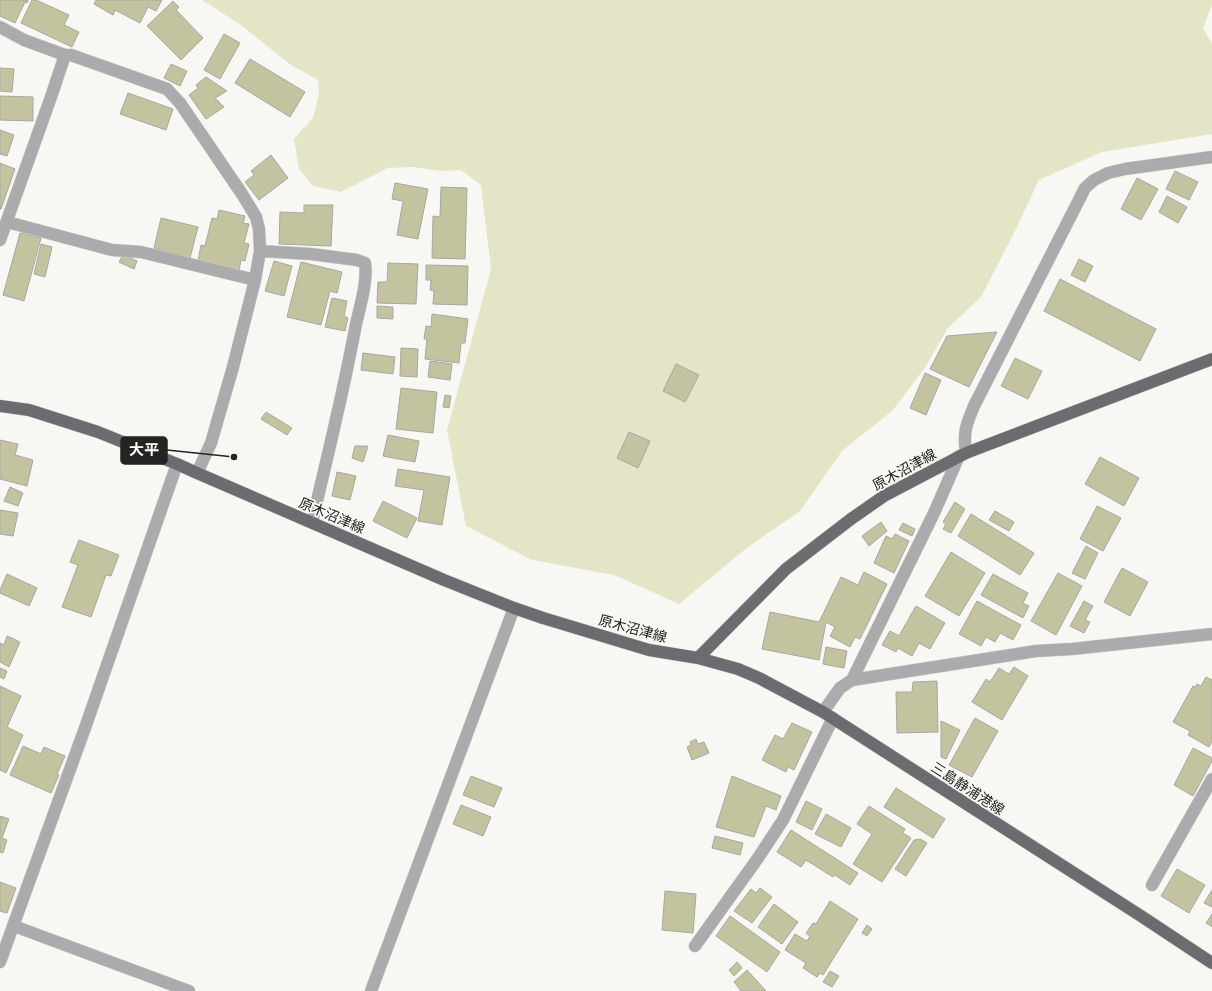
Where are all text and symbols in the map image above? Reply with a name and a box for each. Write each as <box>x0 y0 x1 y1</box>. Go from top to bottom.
callout: 大平 <box>121 437 167 464</box>
text: 大平 <box>129 440 159 458</box>
street label: 原木沼津線 <box>869 445 939 493</box>
street label: 原木沼津線 <box>296 494 368 536</box>
street label: 原木沼津線 <box>597 611 669 645</box>
street label: 三島静浦港線 <box>928 758 1008 818</box>

